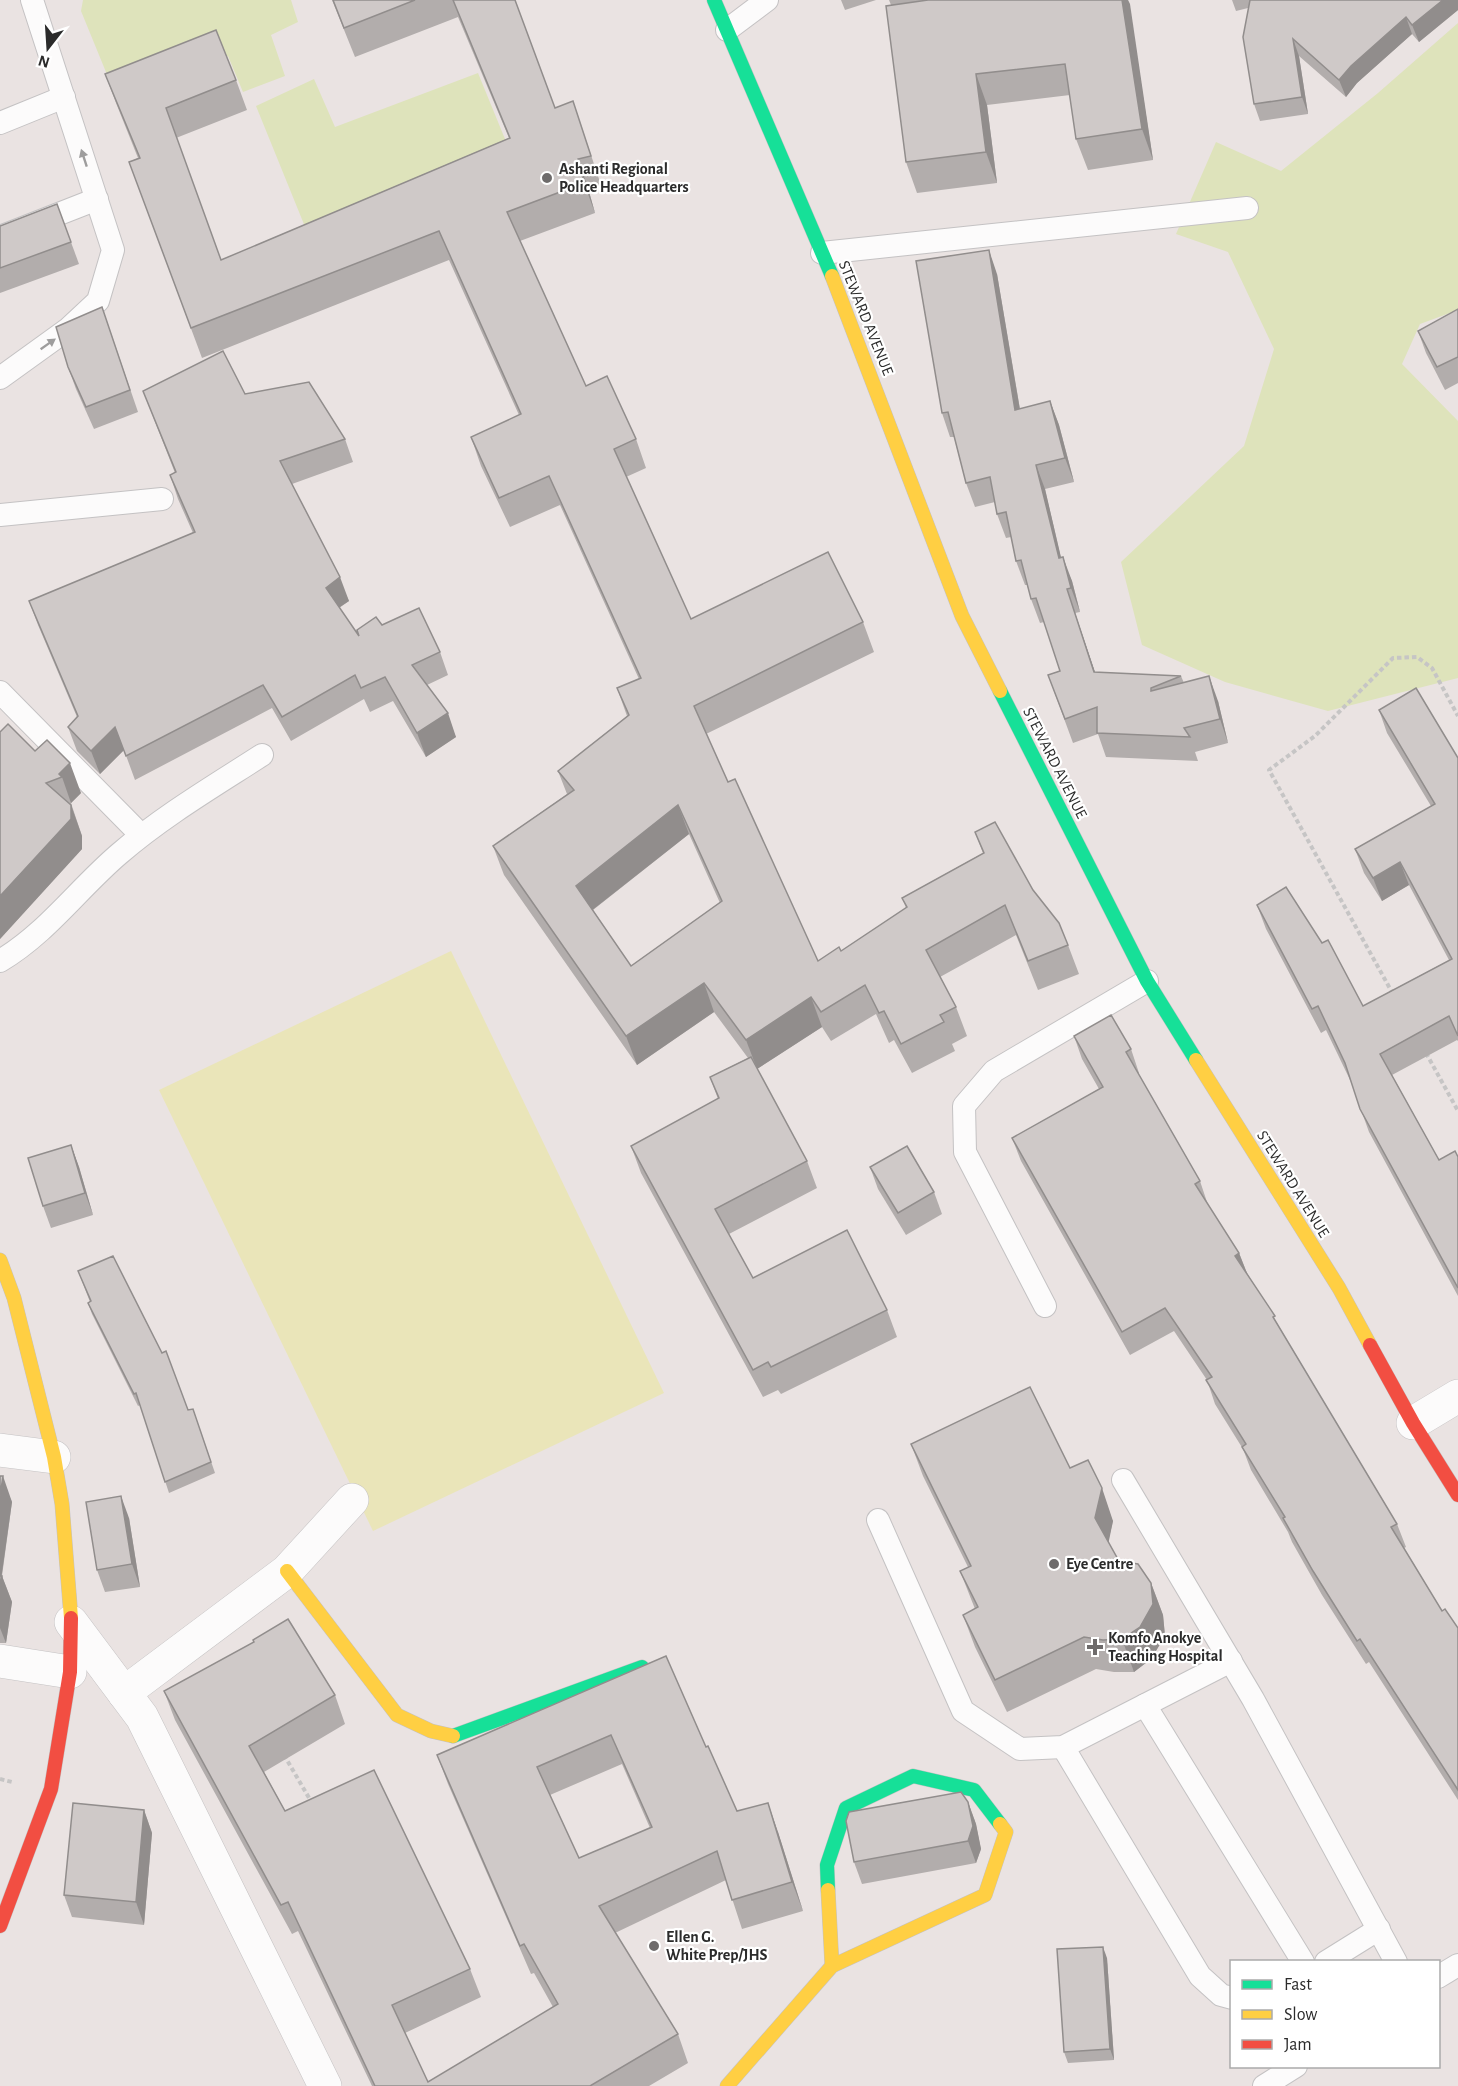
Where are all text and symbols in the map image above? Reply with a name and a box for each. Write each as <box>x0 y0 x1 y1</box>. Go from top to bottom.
north arrow <box>18 18 78 78</box>
text: N <box>36 52 52 71</box>
one-way arrow <box>78 149 88 167</box>
place label: Ashanti Regional Police Headquarters <box>559 161 689 195</box>
marker: Ashanti Regional Police Headquarters <box>540 171 554 185</box>
street label: STEWARD AVENUE <box>836 258 896 378</box>
one-way arrow <box>39 338 55 350</box>
street label: STEWARD AVENUE <box>1020 705 1090 821</box>
street label: STEWARD AVENUE <box>1254 1128 1332 1240</box>
place label: Eye Centre <box>1066 1556 1134 1573</box>
marker: Eye Centre <box>1047 1557 1061 1571</box>
place label: Komfo Anokye Teaching Hospital <box>1108 1630 1223 1664</box>
marker: Komfo Anokye Teaching Hospital <box>1086 1638 1104 1656</box>
place label: Ellen G. White Prep/JHS <box>666 1929 768 1963</box>
marker: Ellen G. White Prep/JHS <box>647 1939 661 1953</box>
legend <box>1230 1960 1440 2068</box>
text: Fast <box>1284 1976 1312 1994</box>
text: Slow <box>1284 2006 1317 2024</box>
text: Jam <box>1284 2036 1312 2054</box>

